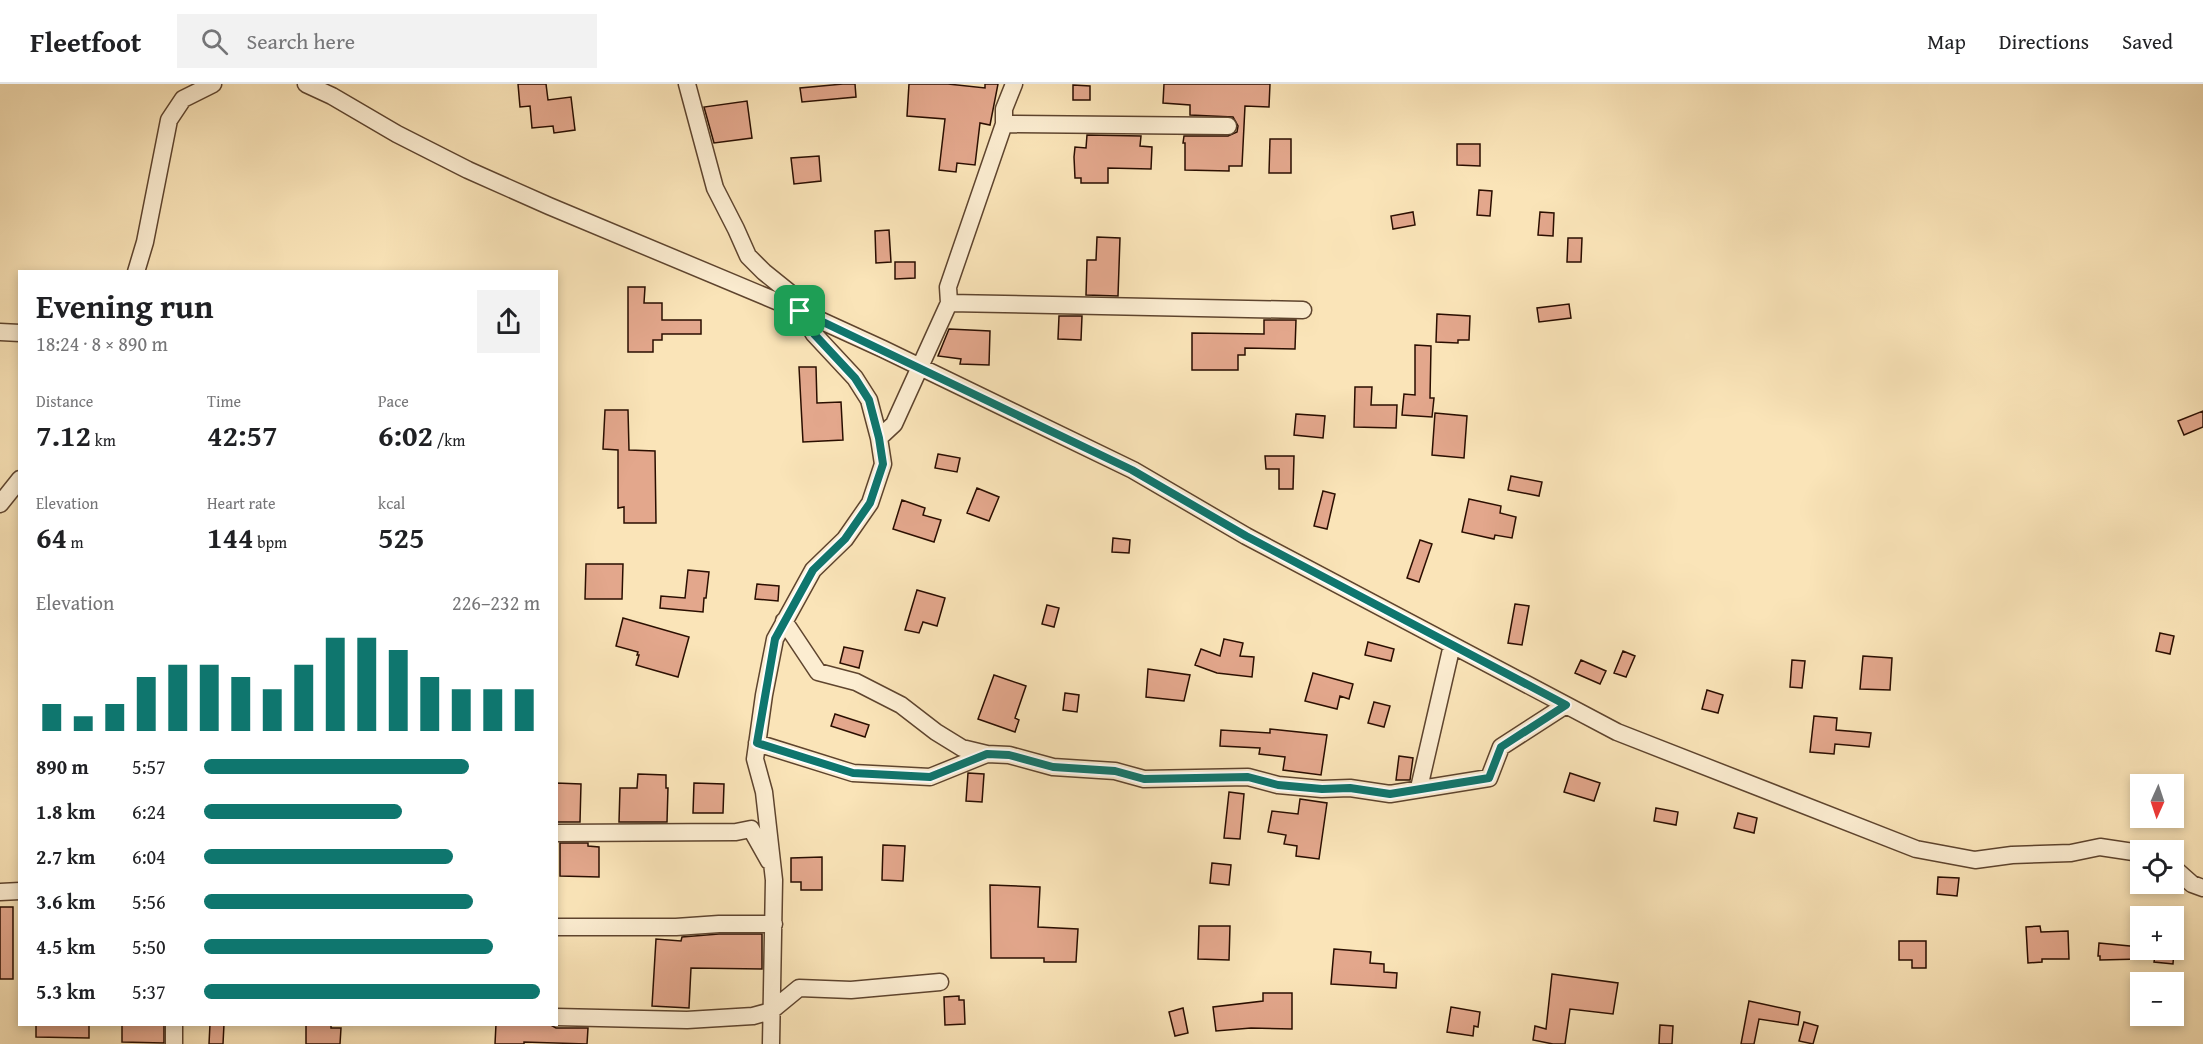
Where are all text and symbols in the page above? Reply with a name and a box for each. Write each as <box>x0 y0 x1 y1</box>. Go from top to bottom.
search box <box>177 14 597 68</box>
text: Fleetfoot <box>30 21 141 62</box>
icon: search <box>198 25 231 58</box>
text: Search here <box>246 25 355 57</box>
text: Map <box>1927 26 1966 57</box>
text: Directions <box>1999 26 2089 57</box>
text: Saved <box>2122 26 2173 57</box>
text: Evening run <box>36 282 213 330</box>
pin <box>774 285 825 336</box>
button: share <box>477 290 540 353</box>
icon: arrive <box>783 294 816 327</box>
text: 18:24 · 8 × 890 m <box>36 329 168 358</box>
text: Distance <box>36 389 93 413</box>
text: Time <box>207 389 241 413</box>
text: Pace <box>378 389 409 413</box>
text: 7.12 <box>36 413 91 457</box>
text: 42:57 <box>207 413 278 457</box>
text: 6:02 <box>378 413 433 457</box>
text: km <box>91 428 116 452</box>
text: /km <box>433 428 465 452</box>
text: Elevation <box>36 491 99 515</box>
text: Heart rate <box>207 491 276 515</box>
text: kcal <box>378 491 405 515</box>
text: 64 <box>36 515 67 559</box>
text: 144 <box>207 515 254 559</box>
text: 525 <box>378 515 425 559</box>
text: m <box>67 530 84 554</box>
text: bpm <box>254 530 287 554</box>
text: Elevation <box>36 588 114 617</box>
text: 226–232 m <box>452 588 540 617</box>
text: 890 m <box>36 752 89 781</box>
text: 5:57 <box>132 752 166 781</box>
north arrow <box>2130 774 2184 828</box>
map controls <box>2130 774 2184 1026</box>
text: 1.8 km <box>36 797 95 826</box>
text: 6:24 <box>132 797 166 826</box>
button: locate <box>2130 840 2184 894</box>
text: 2.7 km <box>36 842 95 871</box>
text: 6:04 <box>132 842 166 871</box>
text: 3.6 km <box>36 887 95 916</box>
text: 5:56 <box>132 887 166 916</box>
button: + <box>2130 906 2184 960</box>
text: 4.5 km <box>36 932 95 961</box>
text: 5:50 <box>132 932 166 961</box>
button: − <box>2130 972 2184 1026</box>
text: 5.3 km <box>36 977 95 1006</box>
text: 5:37 <box>132 977 166 1006</box>

